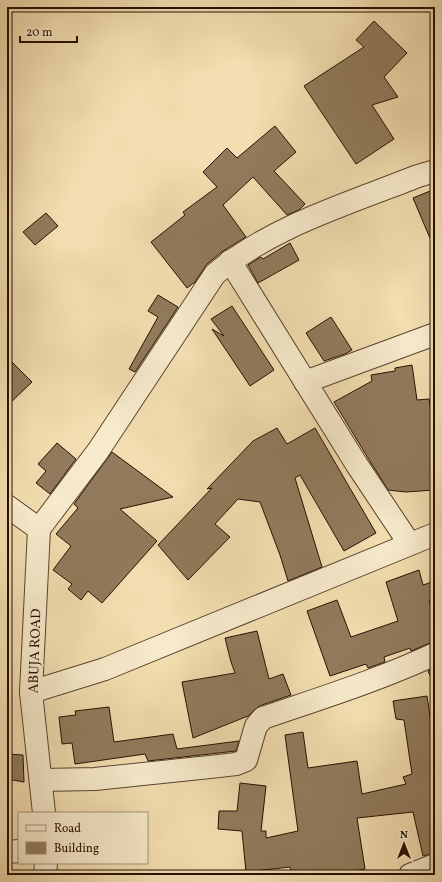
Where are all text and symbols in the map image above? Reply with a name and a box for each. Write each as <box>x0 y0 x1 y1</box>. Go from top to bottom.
scale bar <box>20 18 77 44</box>
text: 20 m <box>26 25 53 41</box>
street label: ABUJA ROAD <box>25 608 46 694</box>
legend <box>18 812 148 864</box>
text: Road <box>54 821 81 837</box>
north arrow <box>384 824 424 864</box>
text: N <box>400 828 408 843</box>
text: Building <box>54 841 99 857</box>

